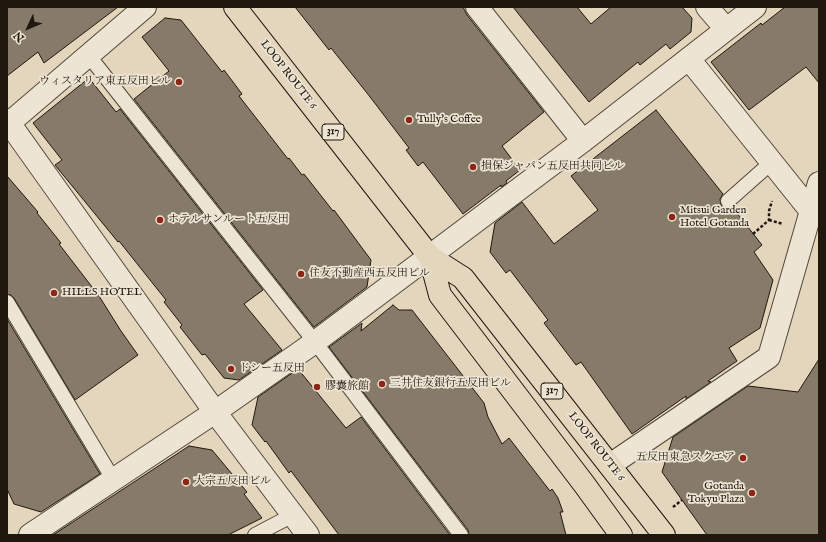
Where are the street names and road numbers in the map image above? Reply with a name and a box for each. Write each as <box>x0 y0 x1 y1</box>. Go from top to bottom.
street label: LOOP ROUTE 6 <box>257 38 319 112</box>
road number: 317 <box>322 124 344 140</box>
road number: 317 <box>541 383 563 399</box>
street label: LOOP ROUTE 6 <box>565 410 627 484</box>

